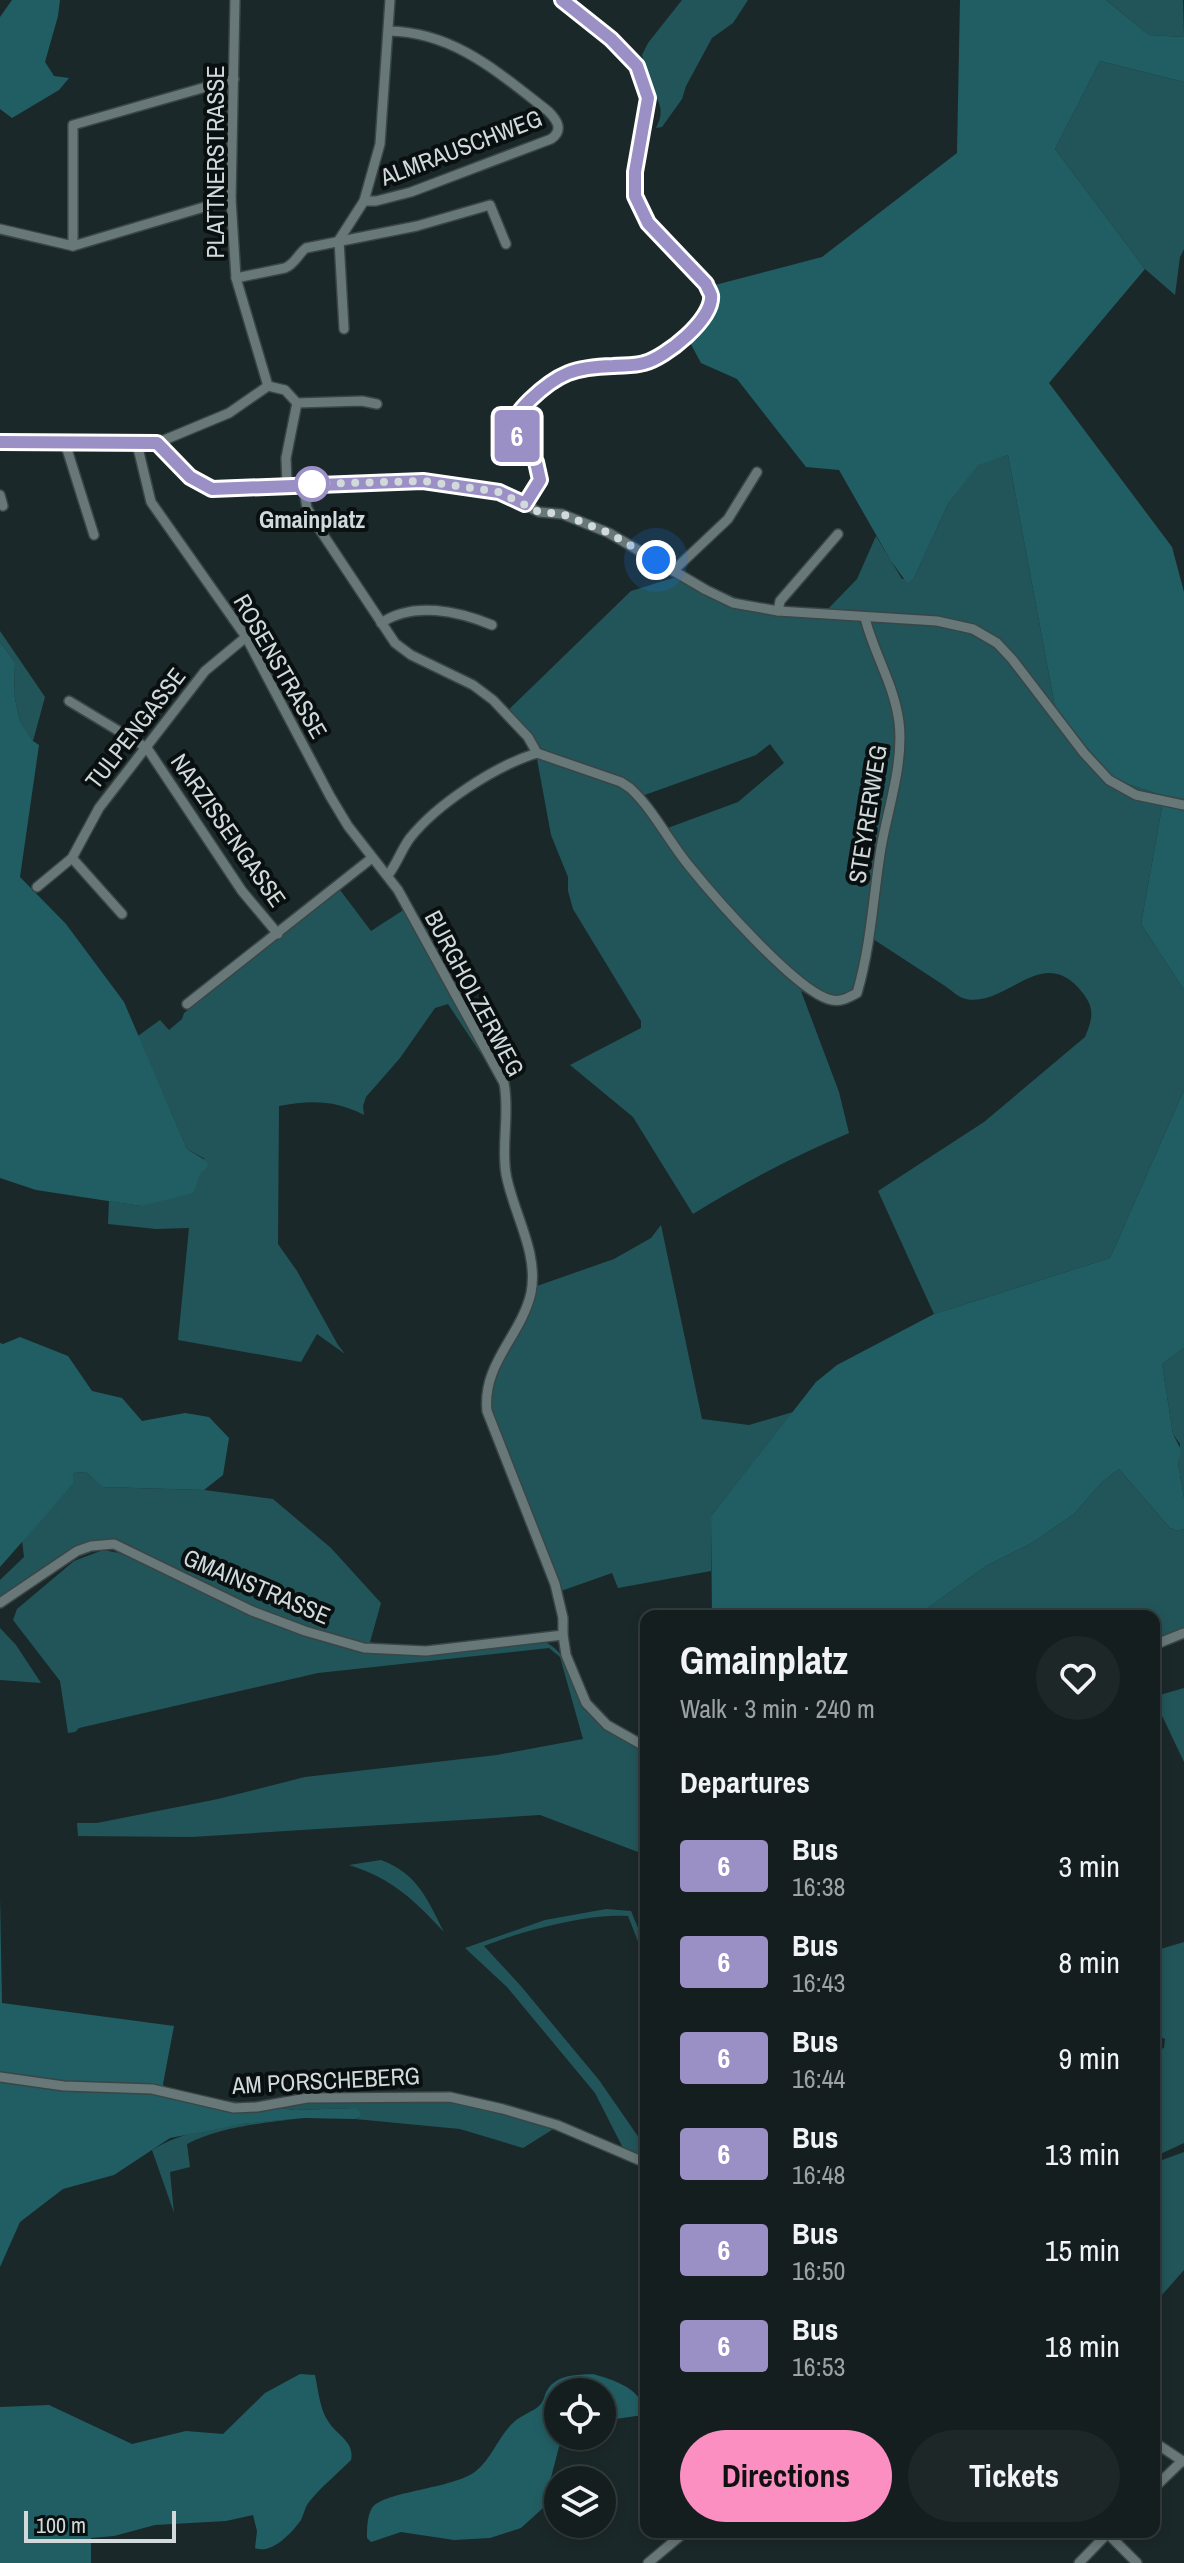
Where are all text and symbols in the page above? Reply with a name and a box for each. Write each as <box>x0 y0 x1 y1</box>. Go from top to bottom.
street label: PLATTNERSTRASSE <box>199 65 231 259</box>
street label: ALMRAUSCHWEG <box>375 101 546 193</box>
line badge: 6 <box>491 410 543 462</box>
text: 6 <box>511 417 523 455</box>
marker: Gmainplatz <box>295 467 329 501</box>
place label: Gmainplatz <box>259 503 365 535</box>
your location <box>636 540 676 580</box>
street label: ROSENSTRASSE <box>227 588 335 744</box>
street label: TULPENGASSE <box>78 661 192 795</box>
street label: STEYRERWEG <box>840 743 894 885</box>
street label: NARZISSENGASSE <box>164 747 294 913</box>
street label: BURGHOLZERWEG <box>418 905 532 1081</box>
street label: GMAINSTRASSE <box>179 1541 335 1631</box>
text: Gmainplatz <box>680 1635 848 1686</box>
button: heart <box>1036 1636 1120 1720</box>
text: Walk · 3 min · 240 m <box>680 1691 875 1726</box>
text: Departures <box>680 1762 810 1802</box>
text: Bus <box>792 1829 838 1869</box>
text: 3 min <box>1058 1846 1120 1886</box>
text: 6 <box>718 1847 730 1885</box>
text: 16:38 <box>792 1869 845 1904</box>
text: Bus <box>792 1925 838 1965</box>
text: 8 min <box>1058 1942 1120 1982</box>
text: 6 <box>718 1943 730 1981</box>
text: 16:43 <box>792 1965 845 2000</box>
text: Bus <box>792 2021 838 2061</box>
text: 9 min <box>1058 2038 1120 2078</box>
text: 6 <box>718 2039 730 2077</box>
street label: AM PORSCHEBERG <box>230 2059 421 2101</box>
text: 16:44 <box>792 2061 845 2096</box>
text: Bus <box>792 2117 838 2157</box>
text: 13 min <box>1045 2134 1120 2174</box>
text: 6 <box>718 2135 730 2173</box>
text: 16:48 <box>792 2157 845 2192</box>
text: Bus <box>792 2213 838 2253</box>
text: 15 min <box>1045 2230 1120 2270</box>
text: 6 <box>718 2231 730 2269</box>
text: 16:50 <box>792 2253 845 2288</box>
text: Bus <box>792 2309 838 2349</box>
text: 18 min <box>1045 2326 1120 2366</box>
text: 6 <box>718 2327 730 2365</box>
text: 16:53 <box>792 2349 845 2384</box>
map controls <box>544 2378 616 2538</box>
button: locate <box>544 2378 616 2450</box>
button: Directions <box>680 2430 892 2522</box>
button: Tickets <box>908 2430 1120 2522</box>
button: layers <box>544 2466 616 2538</box>
scale bar <box>24 2507 176 2543</box>
text: 100 m <box>36 2510 86 2540</box>

